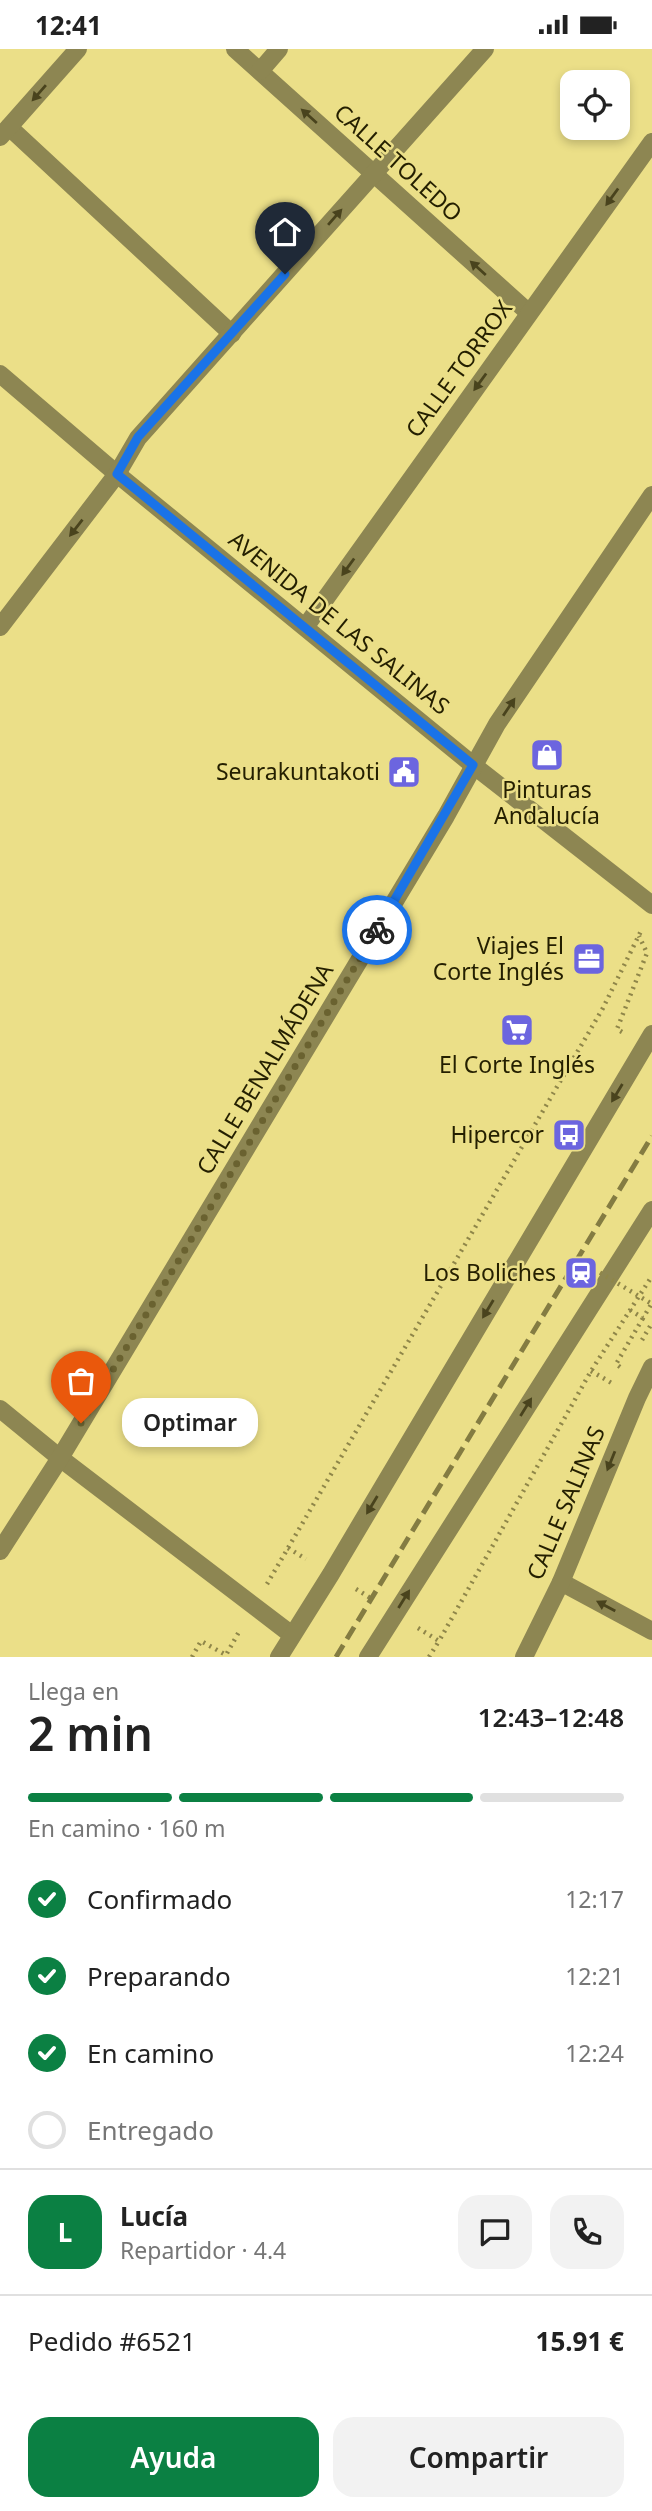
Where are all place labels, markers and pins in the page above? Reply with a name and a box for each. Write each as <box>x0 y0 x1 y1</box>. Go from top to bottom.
pin <box>255 202 315 274</box>
shop icon: Pinturas Andalucía <box>528 736 566 774</box>
public building icon: Seurakuntakoti <box>385 753 423 791</box>
place label: Seurakuntakoti <box>216 755 380 787</box>
place label: Pinturas Andalucía <box>494 773 600 831</box>
place label: Viajes El Corte Inglés <box>433 929 564 987</box>
office icon: Viajes El Corte Inglés <box>570 940 608 978</box>
supermarket icon: El Corte Inglés <box>498 1011 536 1049</box>
place label: El Corte Inglés <box>439 1048 595 1080</box>
bus stop icon: Hipercor <box>550 1116 588 1154</box>
place label: Hipercor <box>450 1118 544 1150</box>
station icon: Los Boliches <box>562 1254 600 1292</box>
place label: Los Boliches <box>423 1256 556 1288</box>
pin <box>51 1351 111 1423</box>
callout: Optimar <box>123 1399 260 1447</box>

